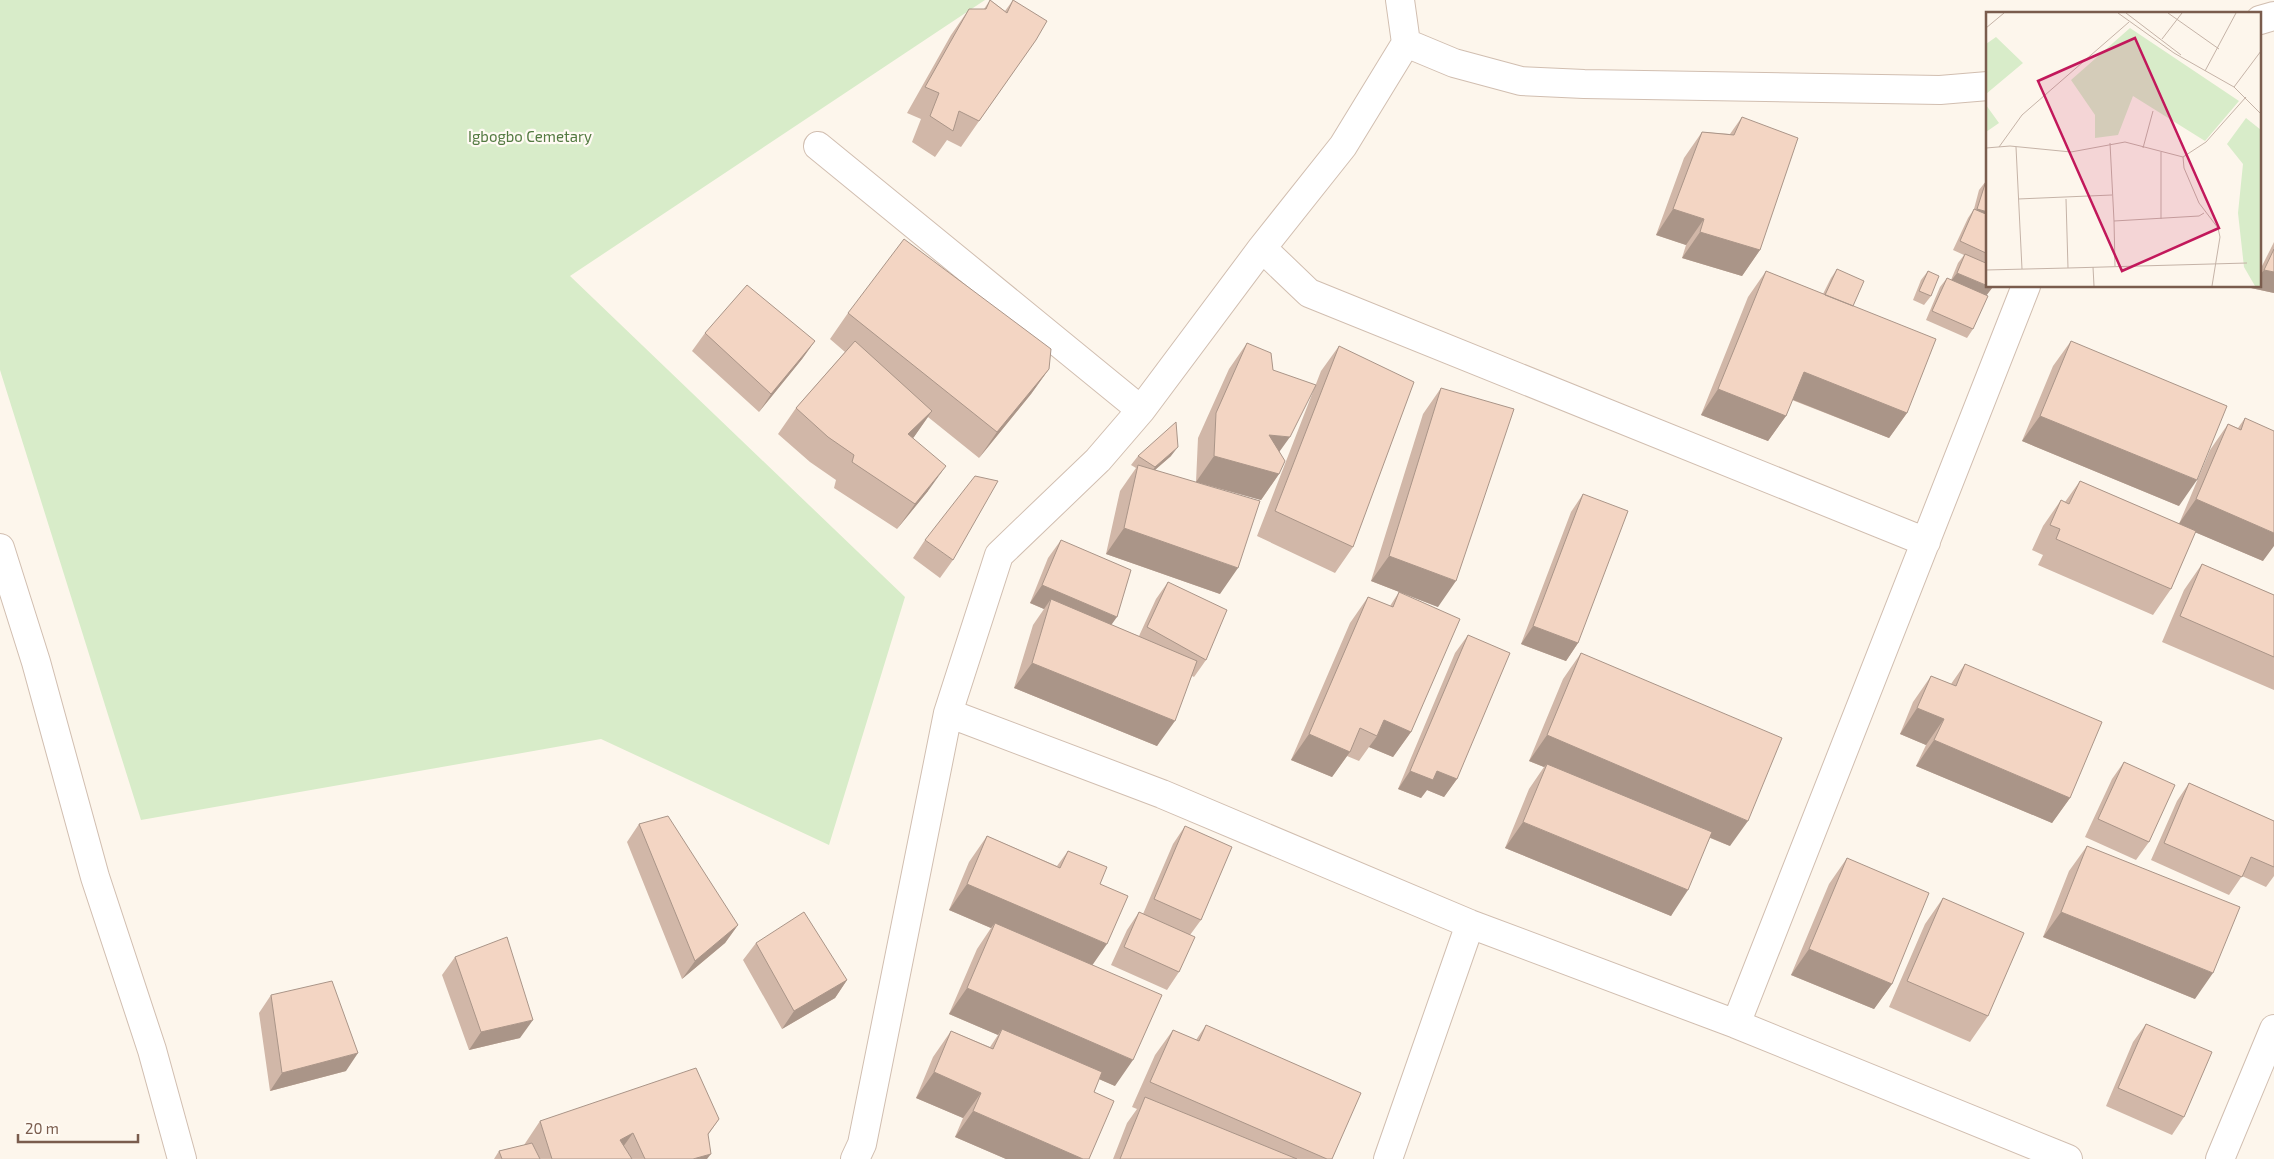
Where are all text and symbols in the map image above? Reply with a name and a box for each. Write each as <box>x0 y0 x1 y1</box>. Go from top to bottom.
inset map <box>1986 12 2262 288</box>
park label: Igbogbo Cemetary <box>468 127 592 145</box>
scale bar <box>18 1112 138 1144</box>
text: 20 m <box>25 1119 59 1137</box>

